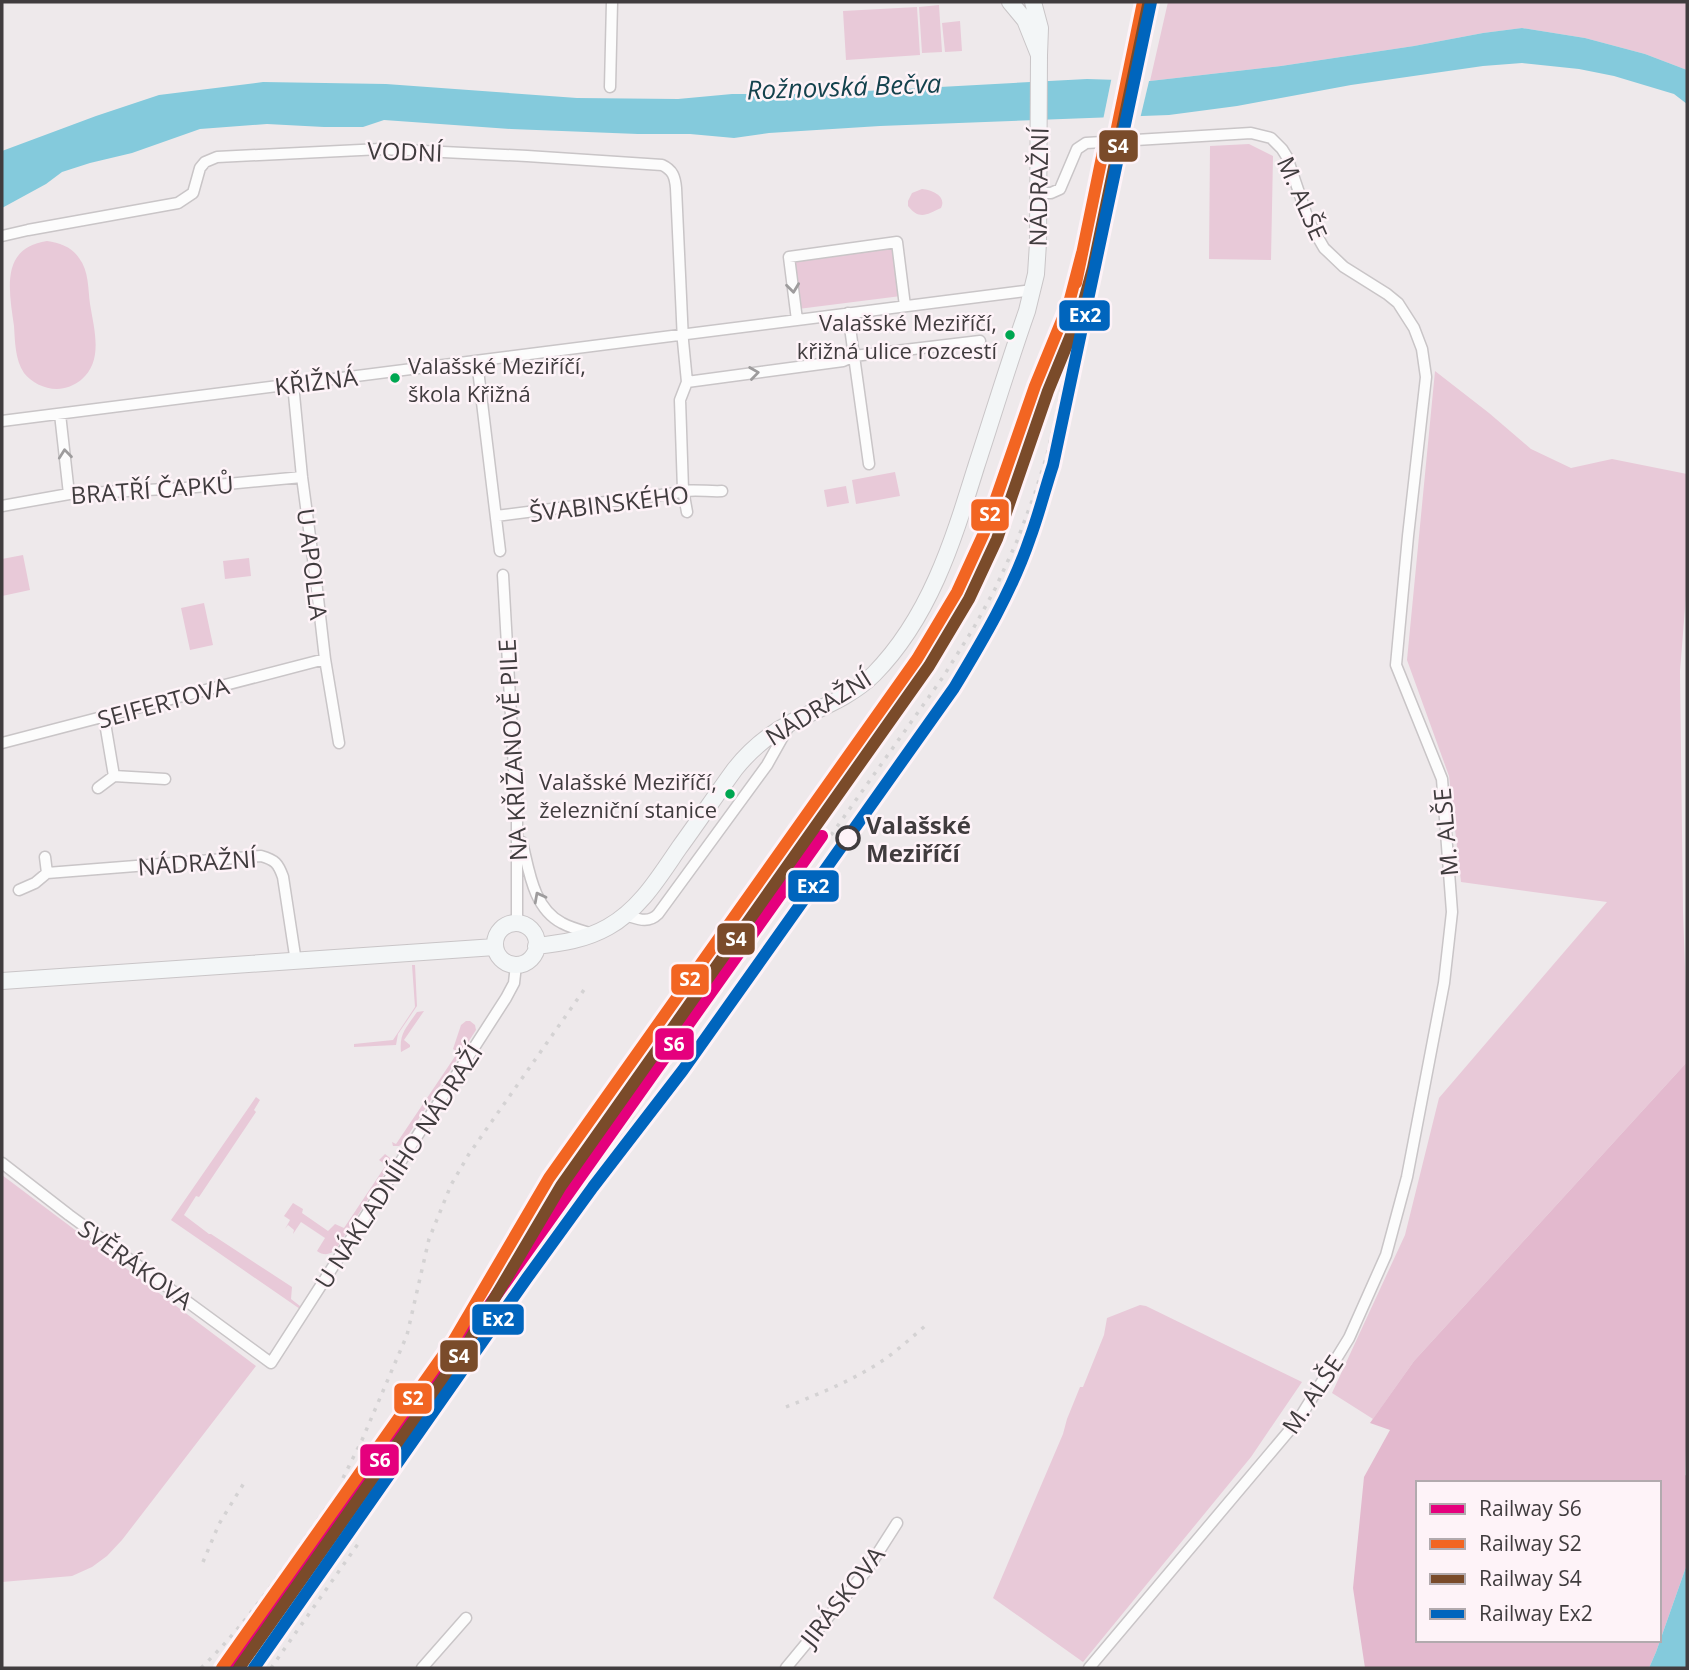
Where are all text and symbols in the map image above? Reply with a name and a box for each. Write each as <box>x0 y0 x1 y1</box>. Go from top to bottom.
water label: Rožnovská Bečva <box>746 65 942 107</box>
street label: NÁDRAŽNÍ <box>1020 127 1056 247</box>
line badge: S4 <box>1098 129 1139 163</box>
street label: VODNÍ <box>367 133 443 169</box>
text: S4 <box>1107 133 1129 159</box>
street label: M. ALŠE <box>1270 151 1336 245</box>
one-way arrow <box>786 283 801 294</box>
line badge: Ex2 <box>1058 299 1111 332</box>
text: Ex2 <box>1069 302 1101 328</box>
place label: Valašské Meziříčí, křižná ulice rozcestí <box>797 307 997 365</box>
marker: Valašské Meziříčí, křižná ulice rozcestí <box>1003 328 1017 342</box>
place label: Valašské Meziříčí, škola Křižná <box>408 350 586 408</box>
street label: KŘIŽNÁ <box>273 359 360 402</box>
one-way arrow <box>748 366 760 381</box>
marker: Valašské Meziříčí, škola Křižná <box>388 371 402 385</box>
one-way arrow <box>57 448 72 460</box>
street label: BRATŘÍ ČAPKŮ <box>69 467 235 511</box>
street label: ŠVABINSKÉHO <box>527 477 691 529</box>
line badge: S2 <box>970 498 1010 532</box>
text: S2 <box>979 501 1001 527</box>
street label: U APOLLA <box>290 506 336 623</box>
street label: NA KŘIŽANOVĚ PILE <box>490 638 534 862</box>
street label: NÁDRAŽNÍ <box>759 661 878 753</box>
street label: SEIFERTOVA <box>93 668 233 735</box>
place label: Valašské Meziříčí, železniční stanice <box>539 766 717 824</box>
marker: Valašské Meziříčí, železniční stanice <box>723 787 737 801</box>
street label: M. ALŠE <box>1425 787 1465 877</box>
place label: Valašské Meziříčí <box>866 808 971 869</box>
marker: Valašské Meziříčí <box>836 826 860 850</box>
street label: NÁDRAŽNÍ <box>136 841 258 883</box>
line badge: Ex2 <box>787 869 840 903</box>
text: Ex2 <box>797 873 829 899</box>
one-way arrow <box>534 892 547 905</box>
line badge: S4 <box>716 922 756 956</box>
text: S4 <box>725 926 747 952</box>
line badge: S2 <box>670 963 710 996</box>
text: S2 <box>679 966 701 992</box>
line badge: S6 <box>654 1027 695 1061</box>
text: S6 <box>663 1031 685 1057</box>
street label: U NÁKLADNÍHO NÁDRAŽÍ <box>306 1037 490 1295</box>
street label: SVĚRÁKOVA <box>72 1211 200 1317</box>
line badge: Ex2 <box>471 1303 525 1336</box>
text: Ex2 <box>482 1306 514 1332</box>
line badge: S4 <box>439 1339 479 1373</box>
text: S4 <box>448 1343 470 1369</box>
street label: M. ALŠE <box>1274 1348 1350 1440</box>
line badge: S2 <box>393 1382 433 1415</box>
text: S2 <box>402 1385 424 1411</box>
line badge: S6 <box>359 1443 400 1477</box>
text: S6 <box>369 1447 391 1473</box>
legend <box>1416 1481 1661 1642</box>
text: Railway S6 <box>1479 1494 1582 1522</box>
text: Railway S2 <box>1479 1529 1582 1557</box>
street label: JIRÁSKOVA <box>791 1538 892 1655</box>
text: Railway S4 <box>1479 1564 1582 1592</box>
text: Railway Ex2 <box>1479 1599 1593 1627</box>

